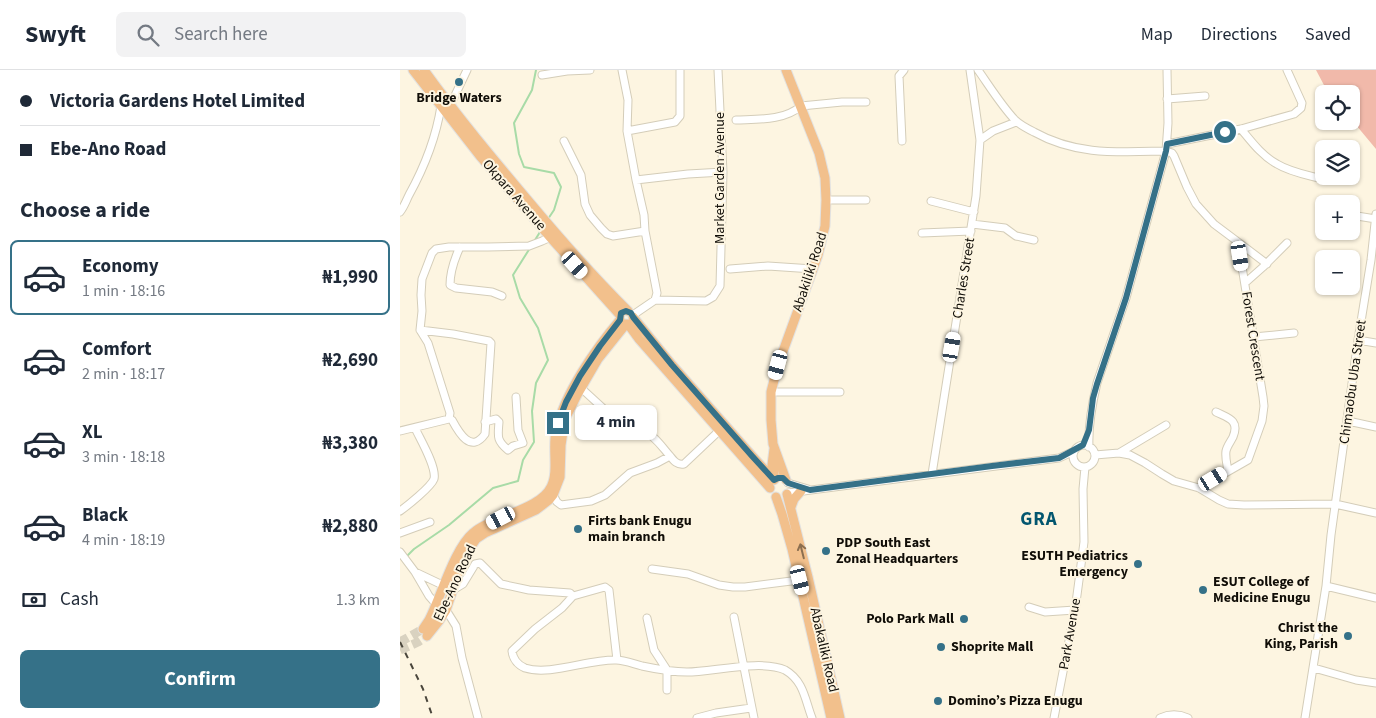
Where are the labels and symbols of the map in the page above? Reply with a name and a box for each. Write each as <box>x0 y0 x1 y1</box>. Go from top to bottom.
marker: Bridge Waters <box>453 76 465 88</box>
place label: Bridge Waters <box>416 88 502 108</box>
street label: Market Garden Avenue <box>710 112 730 244</box>
route start <box>1214 121 1236 143</box>
street label: Okpara Avenue <box>477 155 551 235</box>
street label: Abakiliki Road <box>788 230 832 314</box>
street label: Charles Street <box>948 236 980 320</box>
car <box>1230 240 1249 272</box>
car <box>559 249 590 281</box>
street label: Forest Crescent <box>1236 290 1270 382</box>
street label: Chimaobu Uba Street <box>1334 318 1372 445</box>
car <box>942 331 961 363</box>
car <box>766 349 789 381</box>
callout: 4 min <box>576 406 658 440</box>
route end <box>547 412 569 434</box>
car <box>1196 465 1229 493</box>
car <box>484 505 517 531</box>
district label: GRA <box>1020 506 1058 533</box>
place label: Firts bank Enugu main branch <box>588 511 692 547</box>
marker: Firts bank Enugu main branch <box>572 523 584 535</box>
place label: PDP South East Zonal Headquarters <box>836 533 958 569</box>
street label: Ebe-Ano Road <box>429 541 481 625</box>
one-way arrow <box>797 544 806 560</box>
marker: PDP South East Zonal Headquarters <box>820 545 832 557</box>
place label: ESUTH Pediatrics Emergency <box>1021 546 1129 582</box>
marker: ESUTH Pediatrics Emergency <box>1132 558 1144 570</box>
car <box>789 564 810 596</box>
place label: ESUT College of Medicine Enugu <box>1213 572 1310 608</box>
marker: ESUT College of Medicine Enugu <box>1197 584 1209 596</box>
street label: Park Avenue <box>1054 597 1086 671</box>
street label: Abakaliki Road <box>805 606 843 694</box>
place label: Polo Park Mall <box>866 609 954 629</box>
marker: Polo Park Mall <box>958 613 970 625</box>
place label: Christ the King, Parish <box>1264 618 1338 654</box>
marker: Christ the King, Parish <box>1342 630 1354 642</box>
place label: Shoprite Mall <box>951 637 1033 657</box>
marker: Shoprite Mall <box>935 641 947 653</box>
place label: Domino’s Pizza Enugu <box>948 691 1083 711</box>
marker: Domino’s Pizza Enugu <box>932 695 944 707</box>

